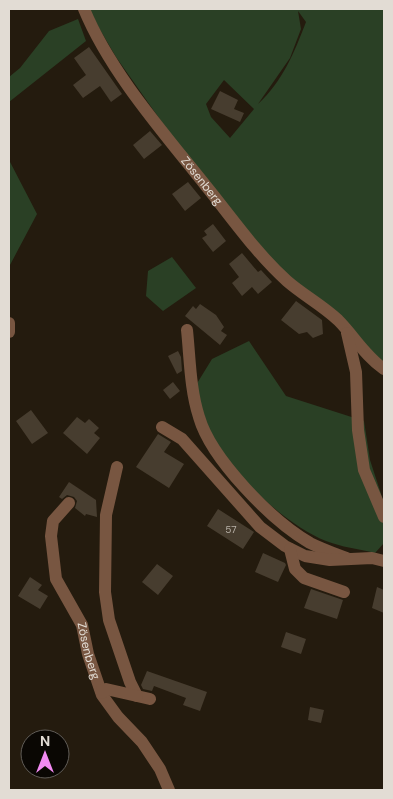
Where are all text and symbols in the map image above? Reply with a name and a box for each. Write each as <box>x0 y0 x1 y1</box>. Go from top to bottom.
street label: Zösenberg <box>177 153 227 209</box>
house number: 57 <box>225 523 237 536</box>
street label: Zösenberg <box>74 621 104 682</box>
north arrow <box>20 729 70 779</box>
text: N <box>40 732 50 750</box>

